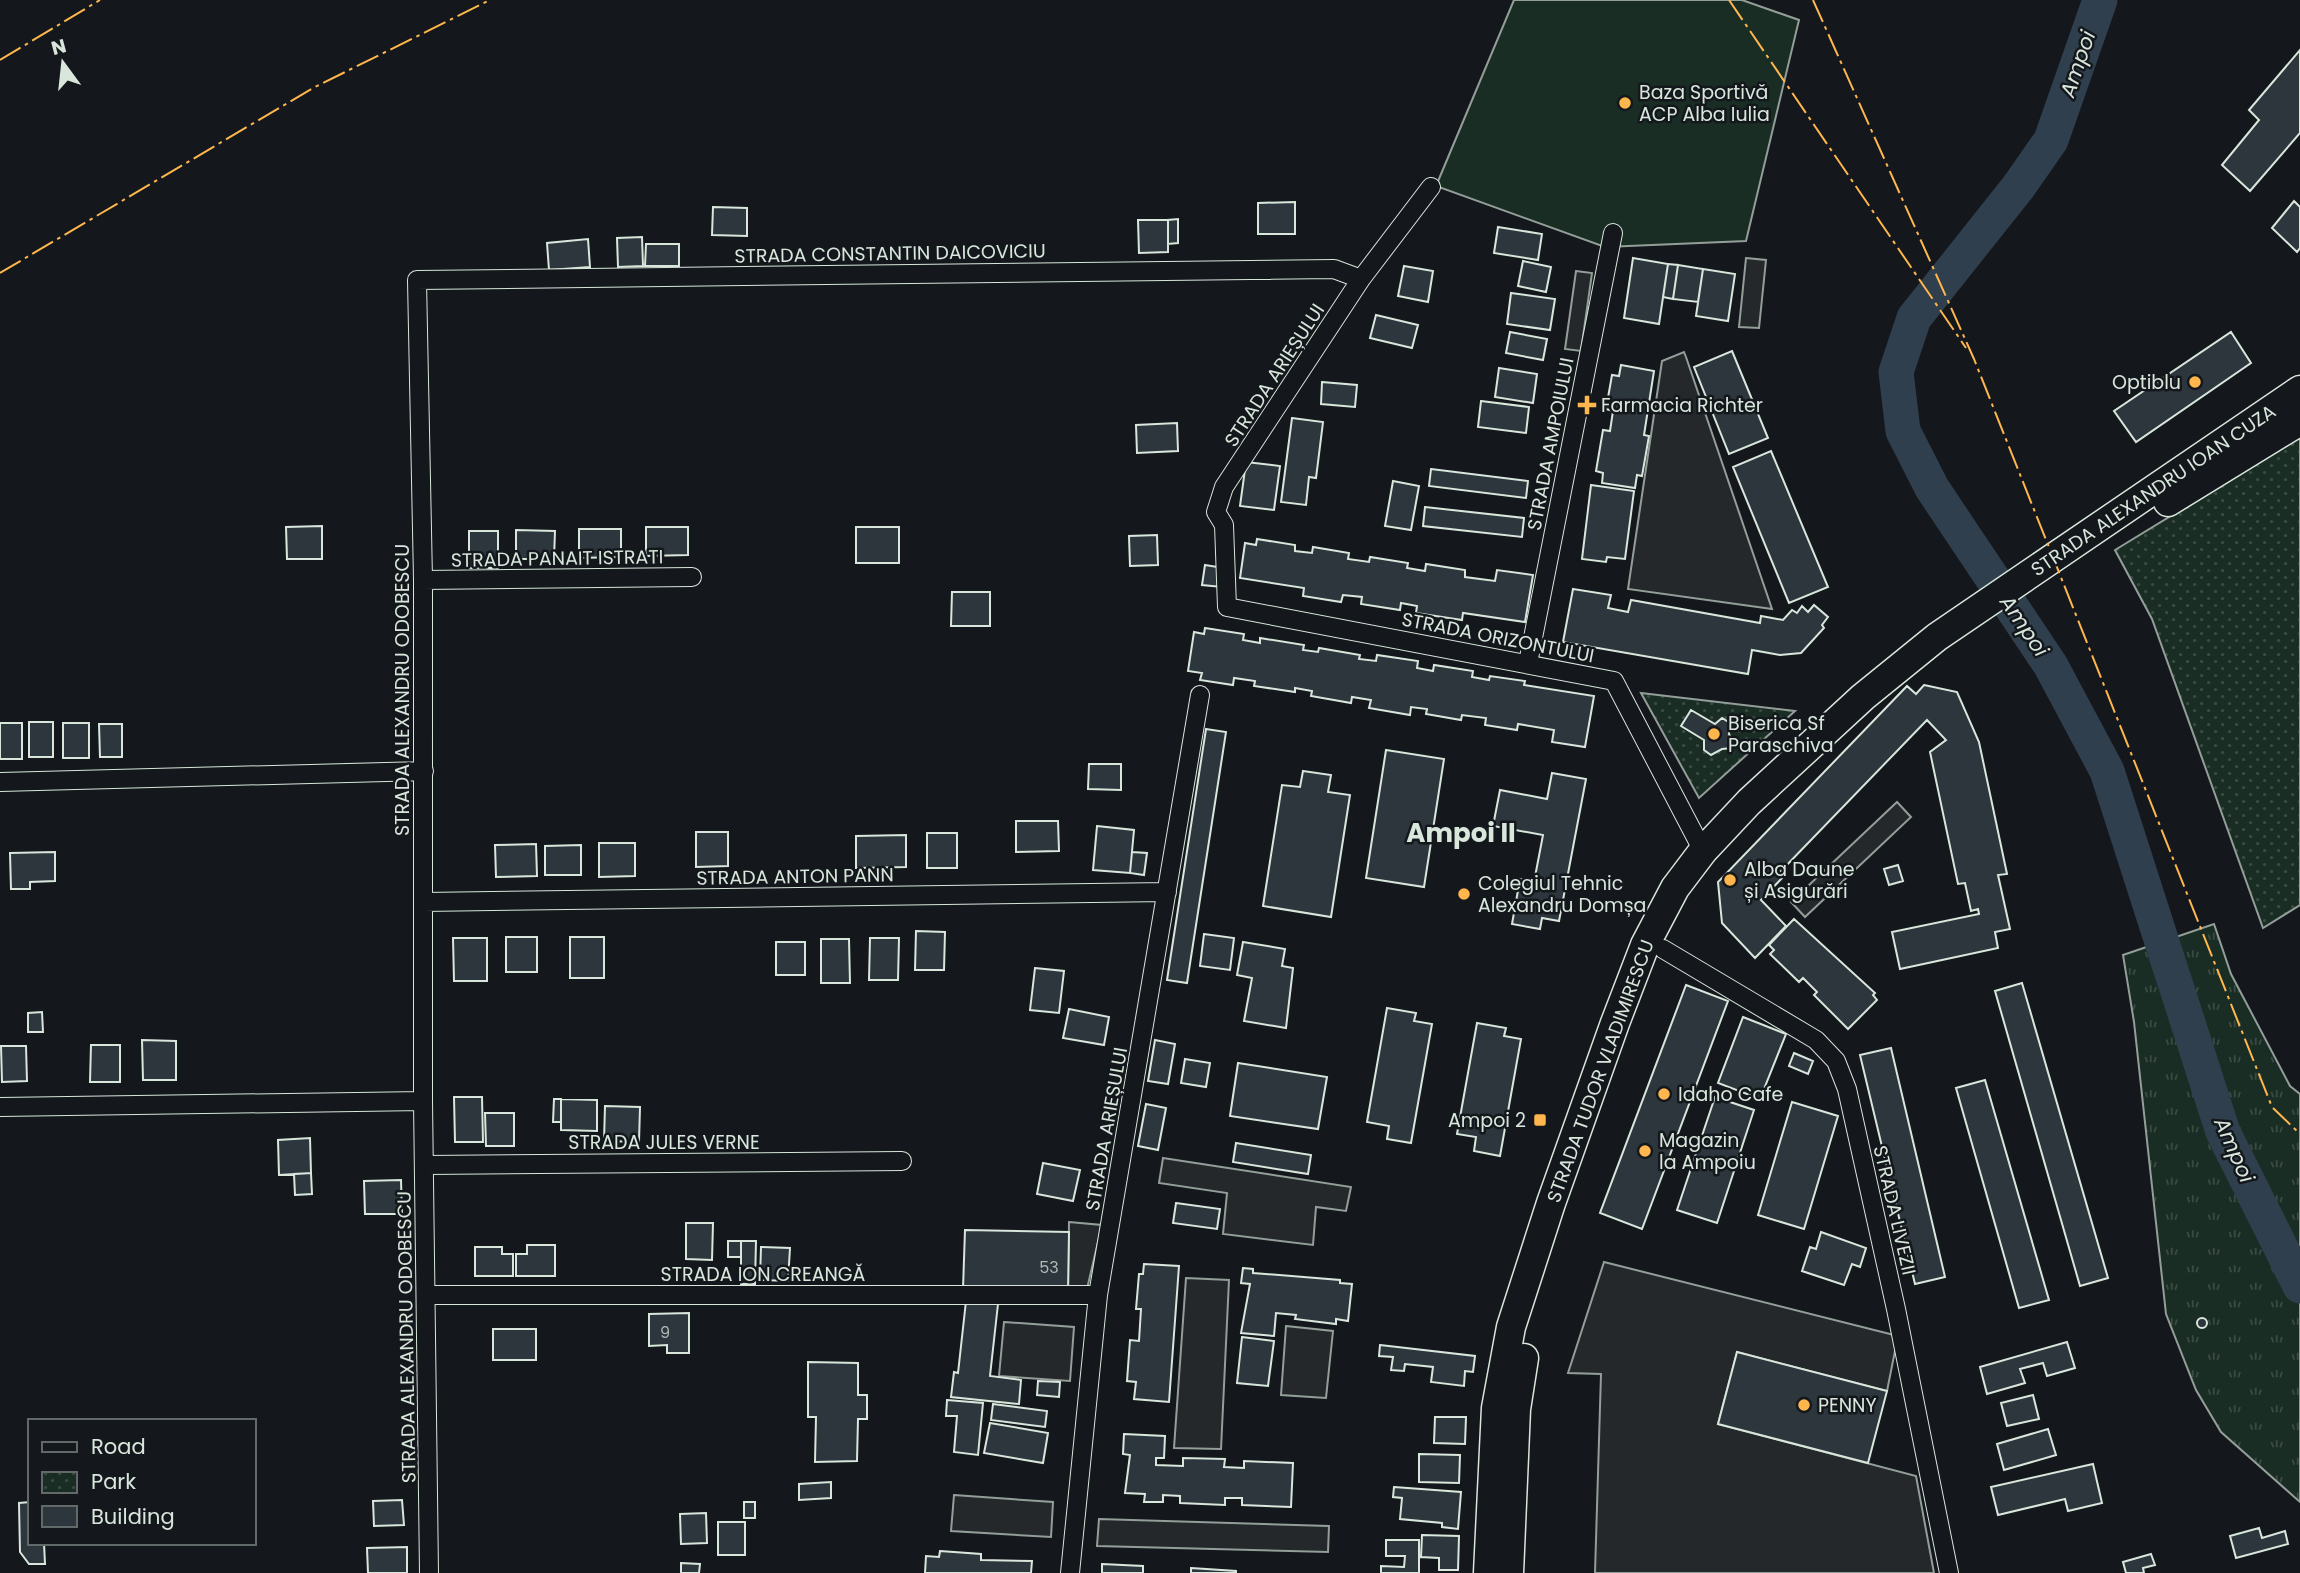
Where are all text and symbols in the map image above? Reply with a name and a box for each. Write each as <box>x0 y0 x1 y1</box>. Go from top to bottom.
water label: Ampoi <box>2052 26 2103 102</box>
north arrow <box>28 28 98 98</box>
text: N <box>48 32 69 62</box>
place label: Baza Sportivă ACP Alba Iulia <box>1639 79 1770 128</box>
marker: Baza Sportivă ACP Alba Iulia <box>1617 95 1633 111</box>
street label: STRADA CONSTANTIN DAICOVICIU <box>734 237 1046 270</box>
street label: STRADA ARIEȘULUI <box>1218 298 1331 452</box>
street label: STRADA AMPOIULUI <box>1521 355 1580 533</box>
place label: Optiblu <box>2112 369 2181 396</box>
marker: Optiblu <box>2187 374 2203 390</box>
place label: Farmacia Richter <box>1601 392 1763 419</box>
marker: Farmacia Richter <box>1579 397 1595 413</box>
street label: STRADA ALEXANDRU IOAN CUZA <box>2025 398 2281 583</box>
street label: STRADA PANAIT ISTRATI <box>451 543 663 574</box>
street label: STRADA ALEXANDRU ODOBESCU <box>389 544 416 836</box>
water label: Ampoi <box>1993 588 2056 663</box>
street label: STRADA ORIZONTULUI <box>1399 606 1597 669</box>
place label: Biserica Sf Paraschiva <box>1728 710 1834 759</box>
marker: Biserica Sf Paraschiva <box>1706 726 1722 742</box>
district label: Ampoi II <box>1406 815 1516 851</box>
place label: Alba Daune și Asigurări <box>1744 856 1855 905</box>
street label: STRADA ANTON PANN <box>696 861 894 892</box>
place label: Colegiul Tehnic Alexandru Domșa <box>1478 870 1646 919</box>
marker: Alba Daune și Asigurări <box>1722 872 1738 888</box>
marker: Colegiul Tehnic Alexandru Domșa <box>1456 886 1472 902</box>
street label: STRADA TUDOR VLADIMIRESCU <box>1540 936 1661 1206</box>
street label: STRADA ARIEȘULUI <box>1079 1045 1134 1213</box>
place label: Idaho Cafe <box>1678 1081 1783 1108</box>
marker: Idaho Cafe <box>1656 1086 1672 1102</box>
place label: Ampoi 2 <box>1448 1107 1526 1134</box>
marker: Ampoi 2 <box>1532 1112 1548 1128</box>
water label: Ampoi <box>2207 1112 2262 1188</box>
place label: Magazin la Ampoiu <box>1659 1127 1756 1176</box>
street label: STRADA JULES VERNE <box>568 1129 760 1156</box>
marker: Magazin la Ampoiu <box>1637 1143 1653 1159</box>
street label: STRADA LIVEZII <box>1866 1143 1923 1278</box>
street label: STRADA ALEXANDRU ODOBESCU <box>390 1191 423 1483</box>
house number: 53 <box>1039 1256 1059 1279</box>
street label: STRADA ION CREANGĂ <box>661 1261 866 1288</box>
house number: 9 <box>660 1321 670 1344</box>
place label: PENNY <box>1818 1392 1877 1419</box>
marker: PENNY <box>1796 1397 1812 1413</box>
legend <box>28 1419 256 1545</box>
text: Road <box>91 1432 146 1461</box>
text: Park <box>91 1467 136 1496</box>
text: Building <box>91 1502 175 1531</box>

